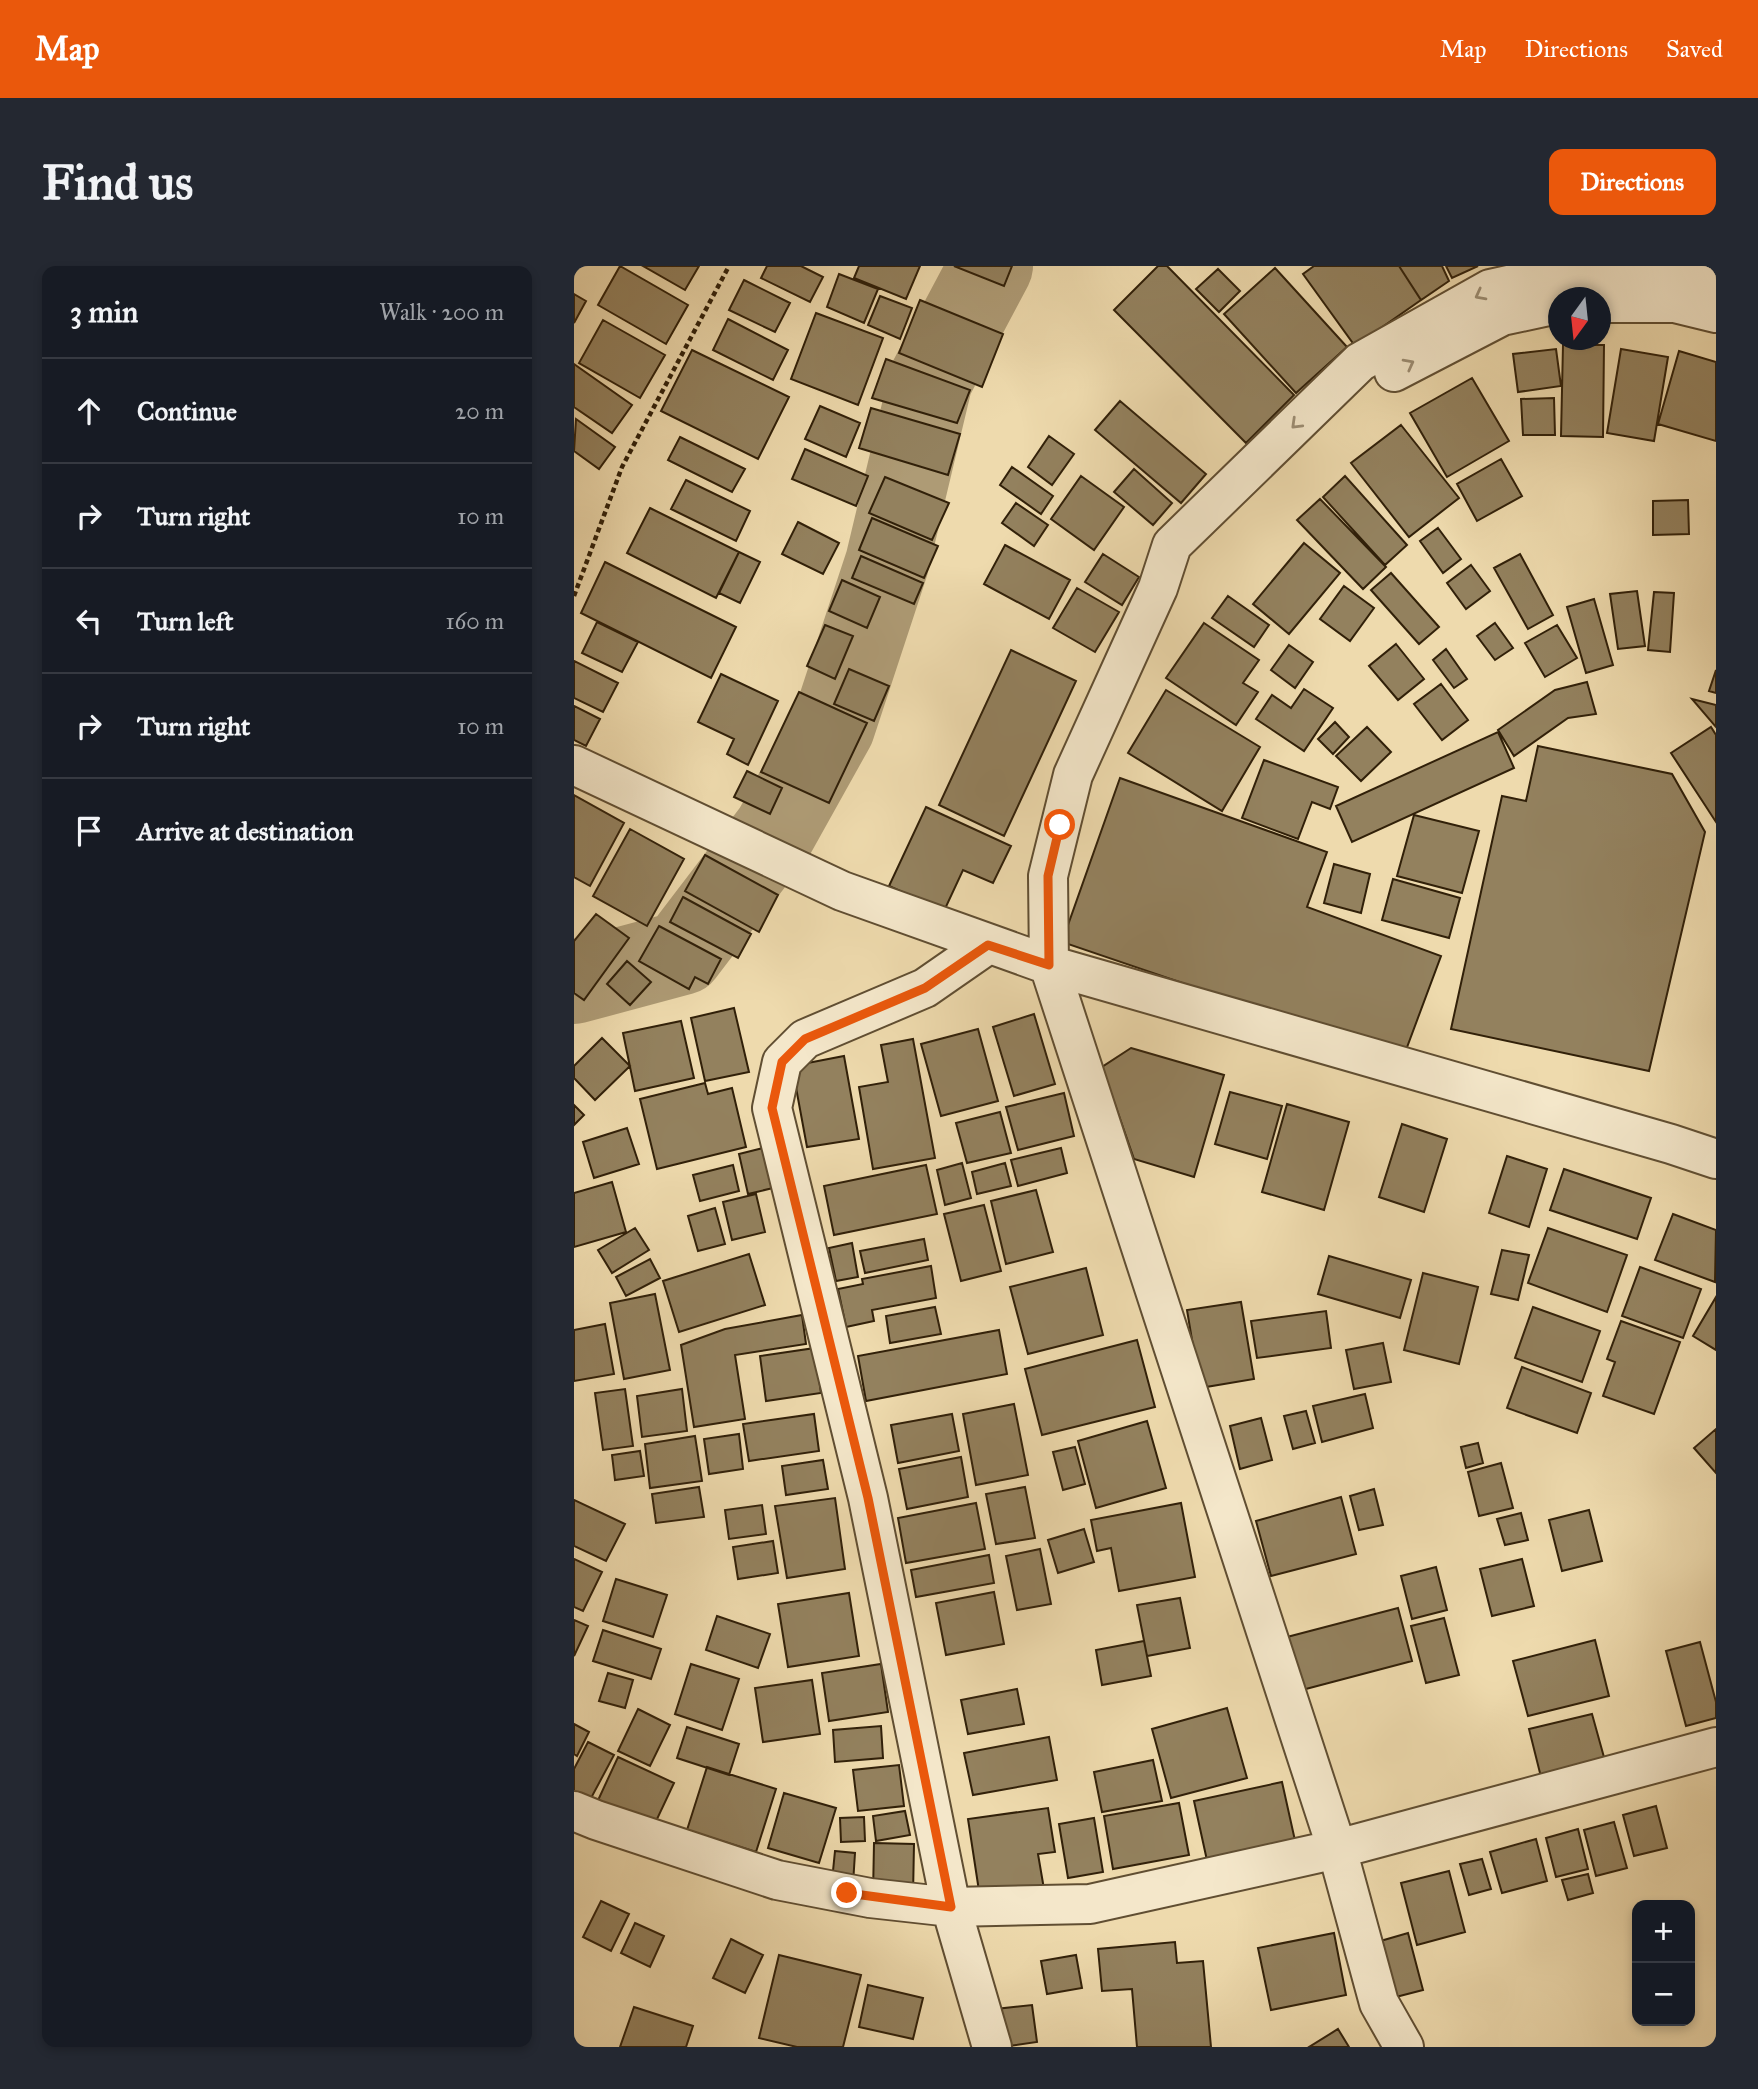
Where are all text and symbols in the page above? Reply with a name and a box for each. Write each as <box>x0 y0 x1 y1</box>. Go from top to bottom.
text: Map <box>35 29 99 69</box>
text: Map <box>1440 34 1487 64</box>
text: Directions <box>1525 34 1628 64</box>
text: Saved <box>1666 34 1723 64</box>
button: Directions <box>1549 149 1716 215</box>
text: Find us <box>42 153 193 212</box>
one-way arrow <box>1475 287 1488 300</box>
north arrow <box>1548 287 1611 350</box>
text: 3 min <box>70 294 138 330</box>
text: Walk · 200 m <box>379 298 504 326</box>
one-way arrow <box>1402 359 1414 373</box>
icon: ahead <box>70 392 108 430</box>
text: Continue <box>137 395 237 427</box>
text: 20 m <box>455 397 504 425</box>
one-way arrow <box>1291 416 1304 429</box>
icon: right <box>70 497 108 535</box>
text: Turn right <box>137 500 250 532</box>
text: 10 m <box>457 502 504 530</box>
icon: left <box>70 602 108 640</box>
text: Turn left <box>137 605 233 637</box>
text: 160 m <box>446 607 504 635</box>
icon: right <box>70 707 108 745</box>
text: Turn right <box>137 710 250 742</box>
text: 10 m <box>457 712 504 740</box>
route start <box>1044 809 1075 840</box>
icon: arrive <box>70 812 108 850</box>
text: Arrive at destination <box>137 815 354 847</box>
route end <box>831 1877 862 1908</box>
map controls <box>1632 1900 1695 2026</box>
button: + <box>1632 1900 1695 1963</box>
button: − <box>1632 1963 1695 2026</box>

